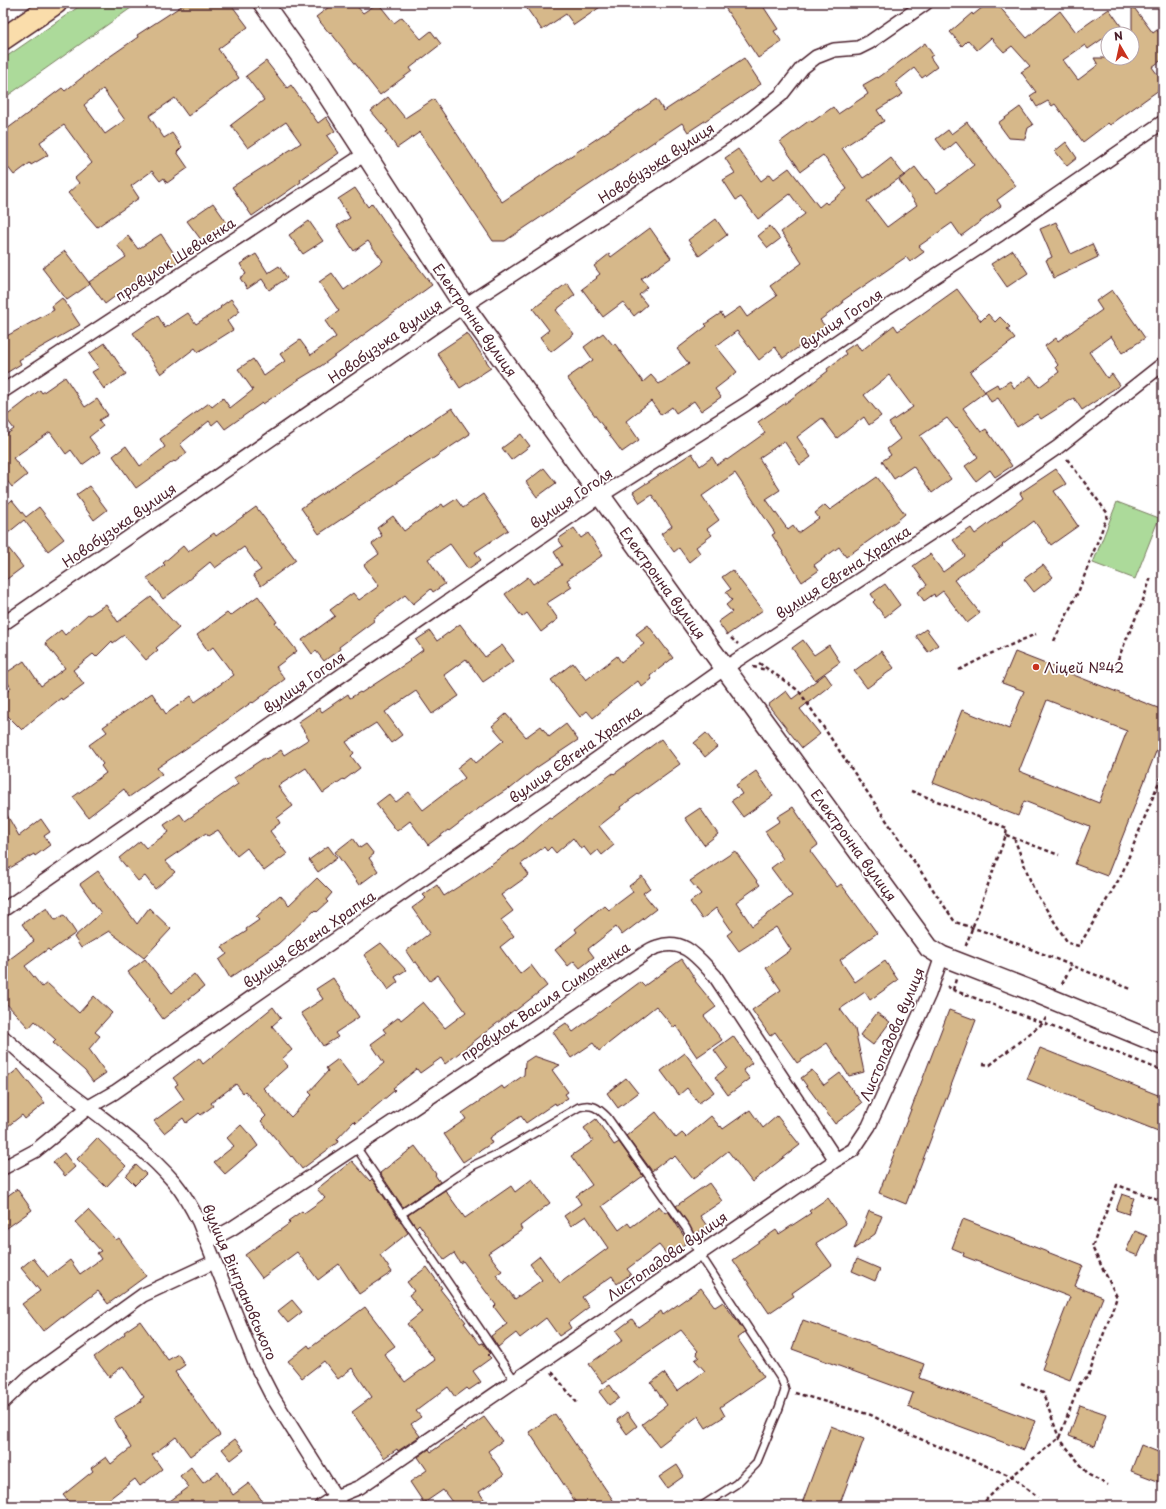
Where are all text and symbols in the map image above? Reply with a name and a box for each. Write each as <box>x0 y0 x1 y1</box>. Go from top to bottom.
north arrow <box>1100 26 1140 66</box>
text: N <box>1113 27 1124 45</box>
street label: Новобузька вулиця <box>594 117 718 209</box>
street label: провулок Шевченка <box>111 212 240 306</box>
street label: Електронна вулиця <box>428 259 522 381</box>
street label: вулиця Гоголя <box>795 284 887 354</box>
street label: Новобузька вулиця <box>324 294 446 388</box>
street label: вулиця Гоголя <box>525 463 617 533</box>
street label: Новобузька вулиця <box>58 478 180 572</box>
street label: вулиця Євгена Храпка <box>771 520 915 624</box>
street label: Електронна вулиця <box>615 523 711 643</box>
street label: вулиця Гоголя <box>259 646 349 718</box>
place label: Ліцей №42 <box>1044 657 1124 678</box>
marker: Ліцей №42 <box>1031 662 1041 672</box>
street label: вулиця Євгена Храпка <box>505 700 646 808</box>
street label: Електронна вулиця <box>806 785 902 905</box>
street label: вулиця Євгена Храпка <box>239 885 380 993</box>
street label: провулок Василя Симоненка <box>456 936 634 1066</box>
street label: Листопадова вулиця <box>854 964 930 1104</box>
street label: вулиця Вінграновського <box>198 1201 282 1363</box>
street label: Листопадова вулиця <box>602 1206 732 1306</box>

